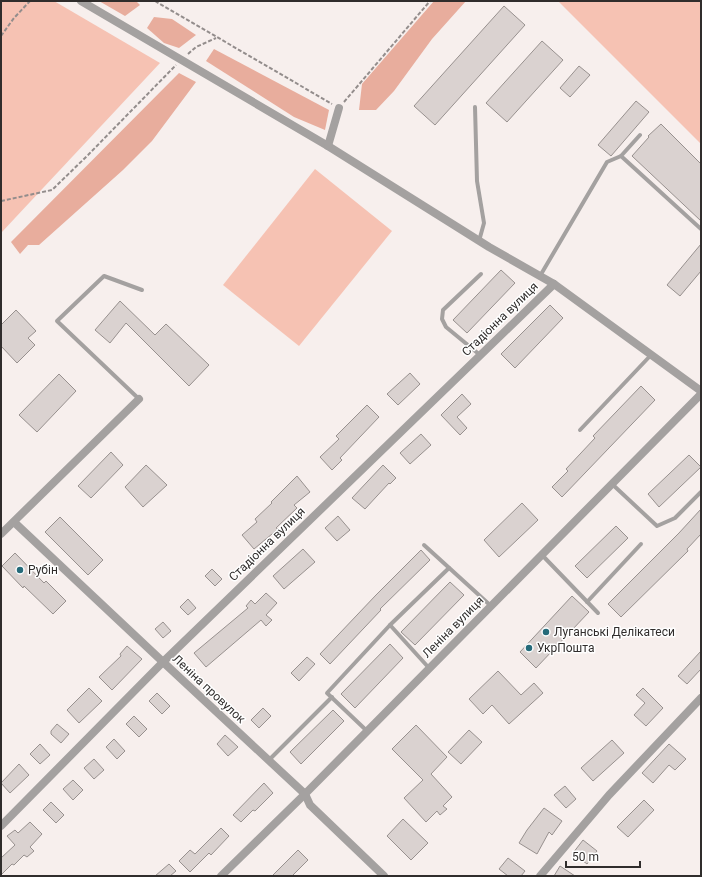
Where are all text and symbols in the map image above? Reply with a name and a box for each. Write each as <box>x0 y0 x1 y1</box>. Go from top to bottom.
street label: Стадіонна вулиця <box>459 279 541 359</box>
street label: Стадіонна вулиця <box>226 504 308 584</box>
place label: Рубін <box>28 563 58 577</box>
marker: Рубін <box>15 565 25 575</box>
street label: Леніна вулиця <box>419 593 487 661</box>
place label: Луганські Делікатеси <box>554 625 675 639</box>
marker: Луганські Делікатеси <box>541 627 551 637</box>
place label: УкрПошта <box>537 641 595 655</box>
marker: УкрПошта <box>524 643 534 653</box>
street label: Леніна провулок <box>170 652 249 727</box>
scale bar <box>566 843 640 869</box>
text: 50 m <box>572 850 599 864</box>

